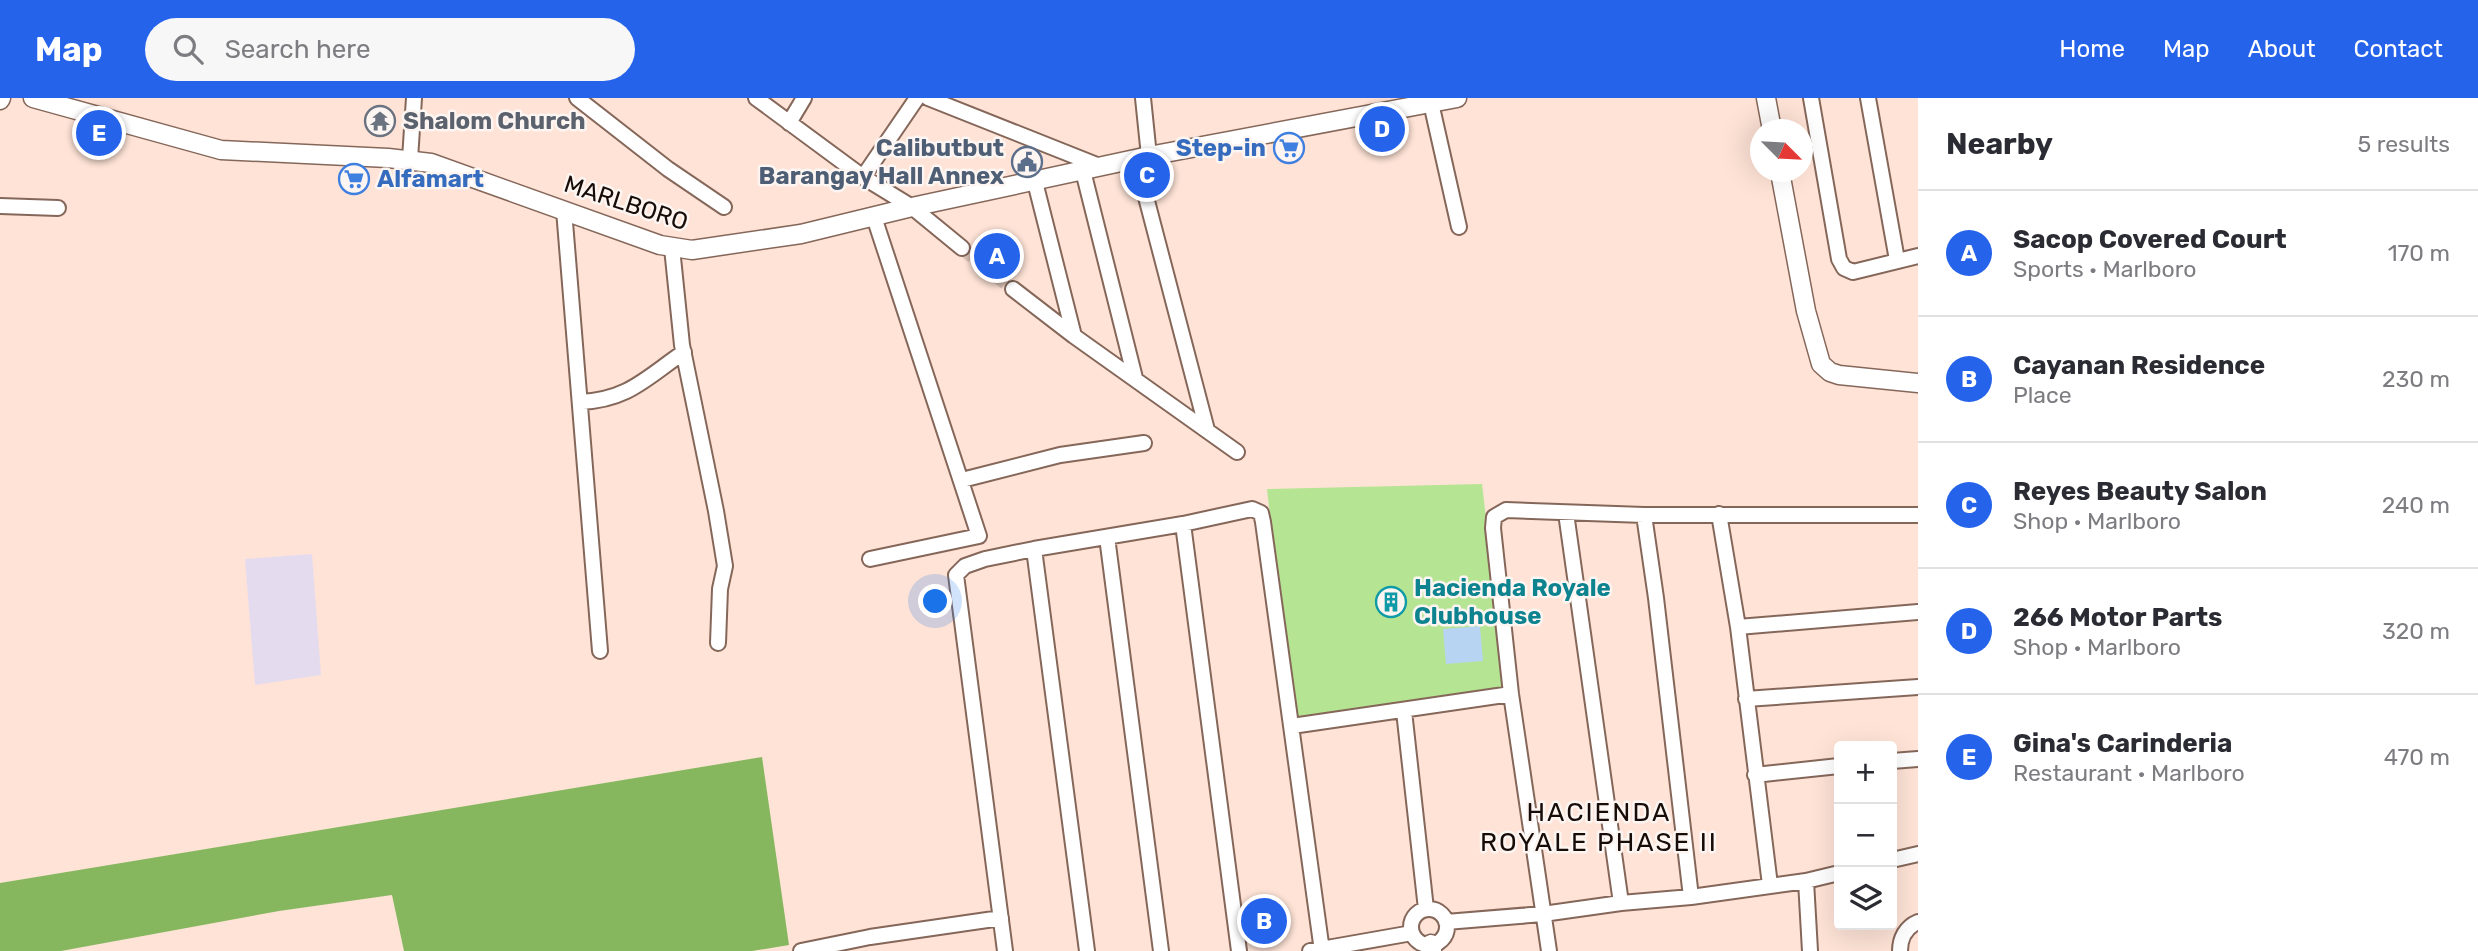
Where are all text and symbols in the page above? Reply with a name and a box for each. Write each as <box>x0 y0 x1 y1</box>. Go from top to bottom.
search box <box>145 18 635 81</box>
text: Map <box>35 30 103 69</box>
icon: search <box>169 30 207 68</box>
text: Search here <box>225 34 370 65</box>
text: Home <box>2059 35 2125 63</box>
text: Map <box>2163 35 2210 63</box>
text: About <box>2248 35 2316 63</box>
text: Contact <box>2354 35 2443 63</box>
pin: D <box>1359 103 1405 155</box>
temple icon: Shalom Church <box>363 104 397 138</box>
pin: E <box>76 107 122 159</box>
place label: Shalom Church <box>403 107 586 135</box>
north arrow <box>1750 119 1813 182</box>
text: Nearby <box>1946 126 2053 162</box>
text: 5 results <box>2357 130 2450 158</box>
supermarket icon: Step-in <box>1272 131 1306 165</box>
place label: Calibutbut Barangay Hall Annex <box>759 134 1004 190</box>
place label: Step-in <box>1176 134 1266 162</box>
public building icon: Calibutbut Barangay Hall Annex <box>1010 145 1044 179</box>
pin: C <box>1124 149 1170 201</box>
supermarket icon: Alfamart <box>337 162 371 196</box>
place label: Alfamart <box>377 165 484 193</box>
street label: MARLBORO <box>561 170 691 236</box>
text: Sacop Covered Court <box>2013 224 2287 255</box>
pin: A <box>974 230 1020 282</box>
text: A <box>1961 239 1977 267</box>
text: 170 m <box>2388 239 2450 267</box>
text: Sports · Marlboro <box>2013 255 2196 283</box>
text: Cayanan Residence <box>2013 350 2265 381</box>
text: B <box>1961 365 1977 393</box>
text: 230 m <box>2382 365 2450 393</box>
text: Place <box>2013 381 2072 409</box>
text: Reyes Beauty Salon <box>2013 476 2267 507</box>
text: C <box>1961 491 1977 519</box>
text: 240 m <box>2382 491 2450 519</box>
text: Shop · Marlboro <box>2013 507 2181 535</box>
place label: Hacienda Royale Clubhouse <box>1414 574 1611 630</box>
your location <box>918 584 952 618</box>
building icon: Hacienda Royale Clubhouse <box>1374 585 1408 619</box>
text: 266 Motor Parts <box>2013 602 2222 633</box>
text: D <box>1961 617 1977 645</box>
text: 320 m <box>2382 617 2450 645</box>
text: Shop · Marlboro <box>2013 633 2181 661</box>
text: Gina's Carinderia <box>2013 728 2232 759</box>
map controls <box>1834 741 1897 930</box>
button: + <box>1834 741 1897 804</box>
text: E <box>1962 743 1976 771</box>
text: 470 m <box>2384 743 2450 771</box>
text: Restaurant · Marlboro <box>2013 759 2245 787</box>
district label: HACIENDA ROYALE PHASE II <box>1480 797 1718 858</box>
button: − <box>1834 804 1897 867</box>
button: layers <box>1834 867 1897 930</box>
pin: B <box>1241 895 1287 947</box>

